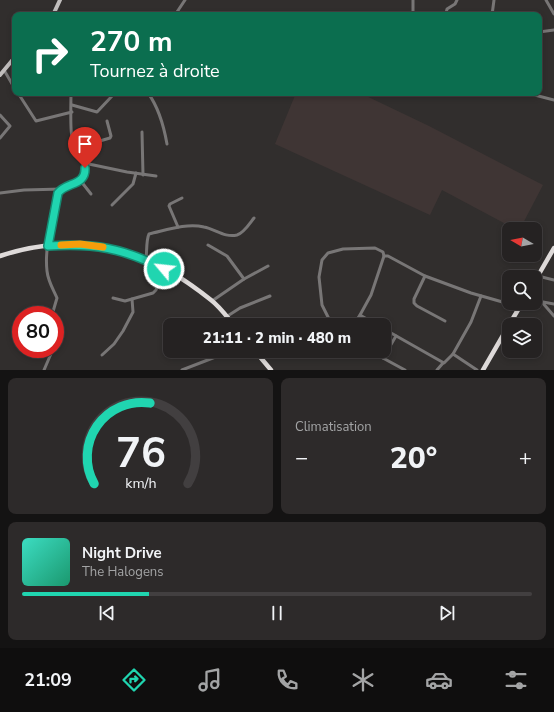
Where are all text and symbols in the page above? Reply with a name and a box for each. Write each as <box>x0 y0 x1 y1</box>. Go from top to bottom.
text: 270 m <box>90 23 173 61</box>
icon: right <box>24 28 76 80</box>
text: Tournez à droite <box>90 59 220 83</box>
pin <box>68 127 102 168</box>
icon: arrive <box>74 133 96 155</box>
north arrow <box>502 222 542 262</box>
map controls <box>502 222 542 358</box>
position arrow <box>143 248 185 290</box>
button: search <box>502 270 542 310</box>
speed limit sign: 80 <box>12 306 64 358</box>
button: layers <box>502 318 542 358</box>
text: 21:11 · 2 min · 480 m <box>203 328 351 348</box>
text: Climatisation <box>295 418 372 436</box>
text: 76 <box>116 425 165 482</box>
text: 20° <box>390 438 437 479</box>
text: − <box>295 443 308 473</box>
text: + <box>519 443 532 473</box>
text: km/h <box>125 474 156 493</box>
text: Night Drive <box>82 543 162 563</box>
text: The Halogens <box>82 563 163 581</box>
icon: previous <box>96 602 118 624</box>
icon: pause <box>266 602 288 624</box>
icon: next <box>436 602 458 624</box>
icon: directions <box>120 666 148 694</box>
icon: music <box>196 666 224 694</box>
icon: phone <box>273 666 301 694</box>
icon: climate <box>349 666 377 694</box>
icon: car <box>425 666 453 694</box>
icon: filters <box>502 666 530 694</box>
text: 21:09 <box>24 668 72 692</box>

